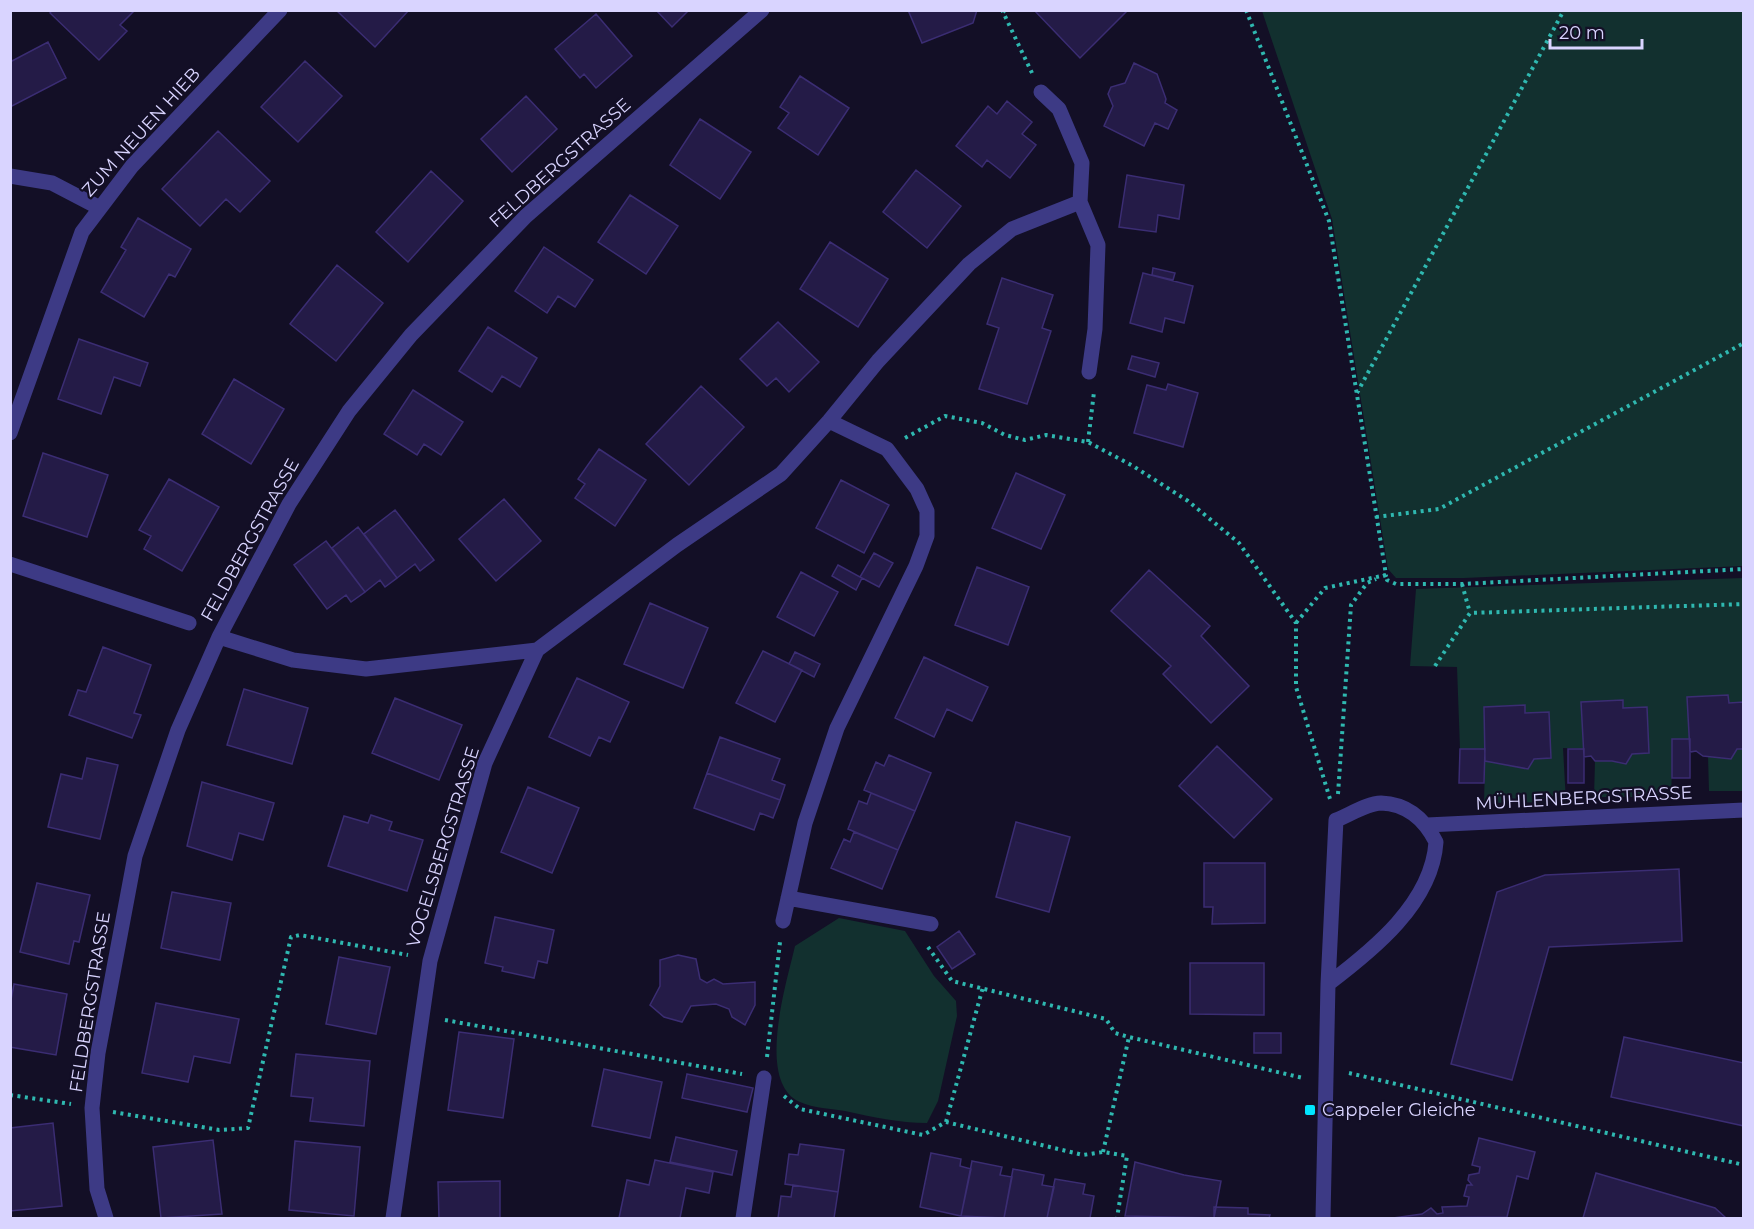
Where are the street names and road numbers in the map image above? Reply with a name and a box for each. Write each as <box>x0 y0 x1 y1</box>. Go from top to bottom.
street label: ZUM NEUEN HIEB <box>77 63 205 201</box>
street label: FELDBERGSTRASSE <box>485 94 635 232</box>
street label: FELDBERGSTRASSE <box>196 455 304 625</box>
street label: VOGELSBERGSTRASSE <box>402 744 484 950</box>
street label: MÜHLENBERGSTRASSE <box>1475 781 1693 815</box>
street label: FELDBERGSTRASSE <box>65 910 115 1094</box>

